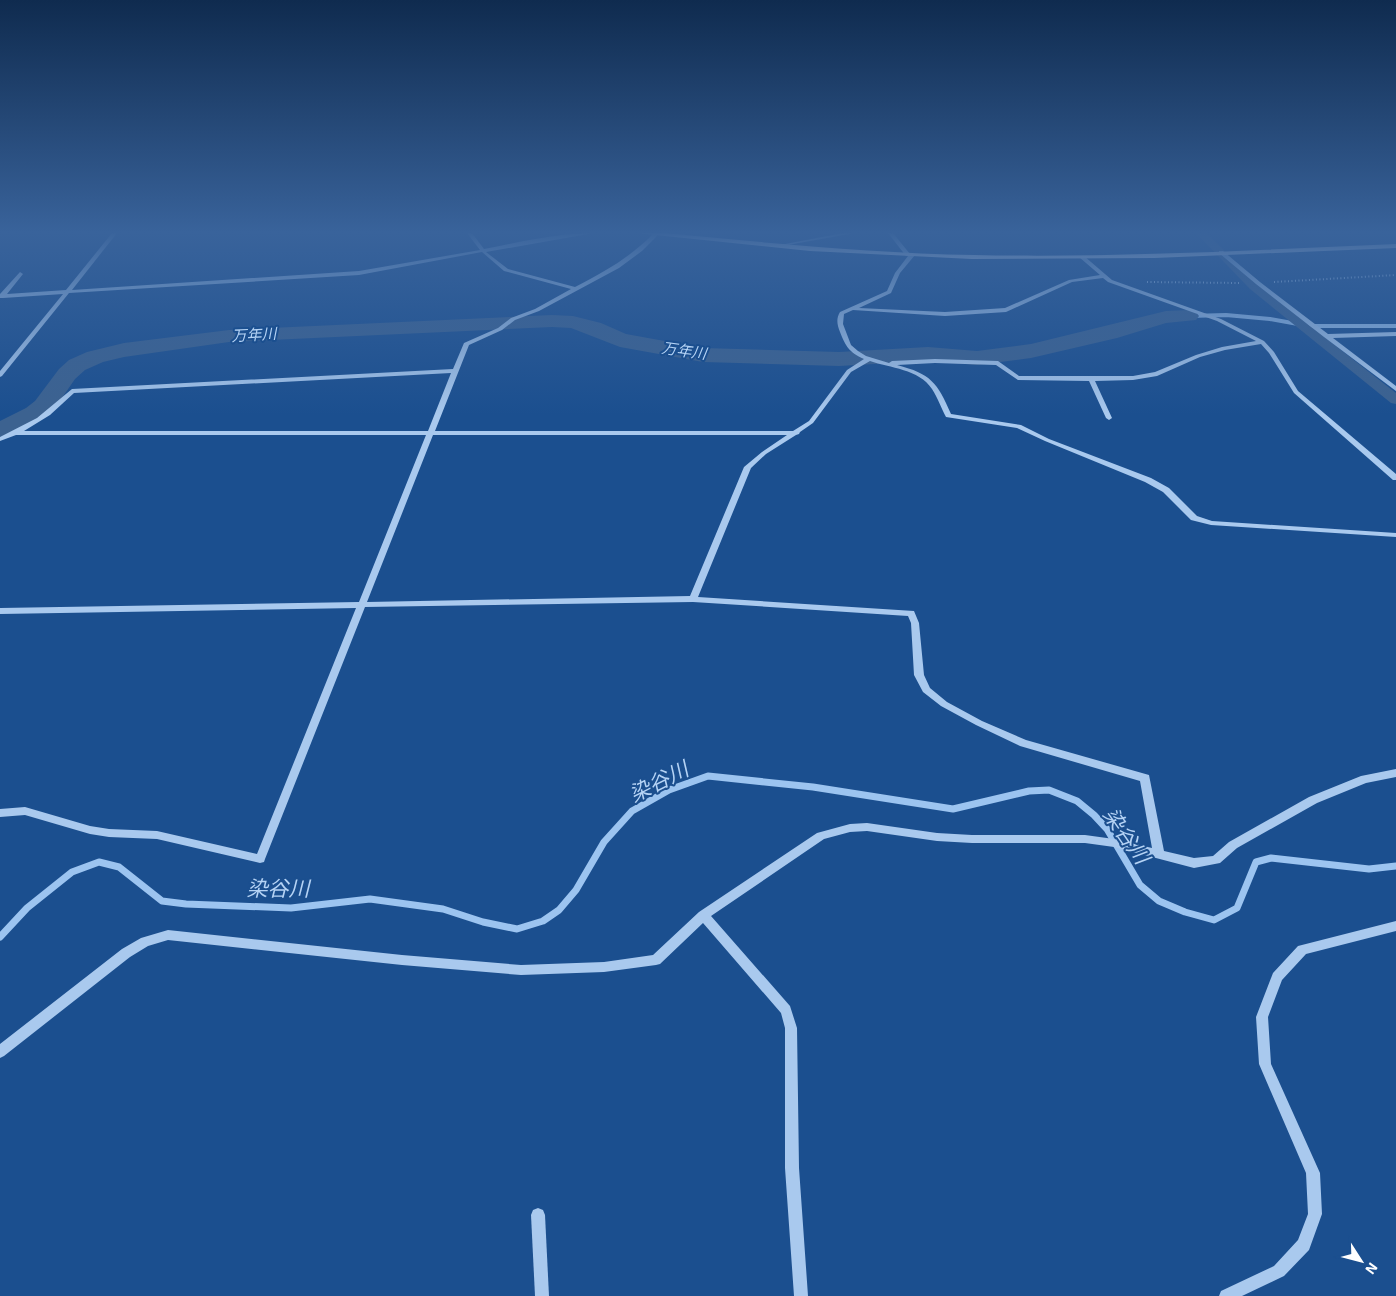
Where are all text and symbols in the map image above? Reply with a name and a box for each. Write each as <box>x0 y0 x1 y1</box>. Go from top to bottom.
water label: 万年川 <box>231 324 279 344</box>
water label: 万年川 <box>661 338 710 362</box>
water label: 染谷川 <box>625 754 694 806</box>
water label: 染谷川 <box>1099 802 1157 870</box>
water label: 染谷川 <box>247 875 311 900</box>
north arrow <box>1336 1236 1386 1286</box>
text: N <box>1362 1260 1382 1278</box>

